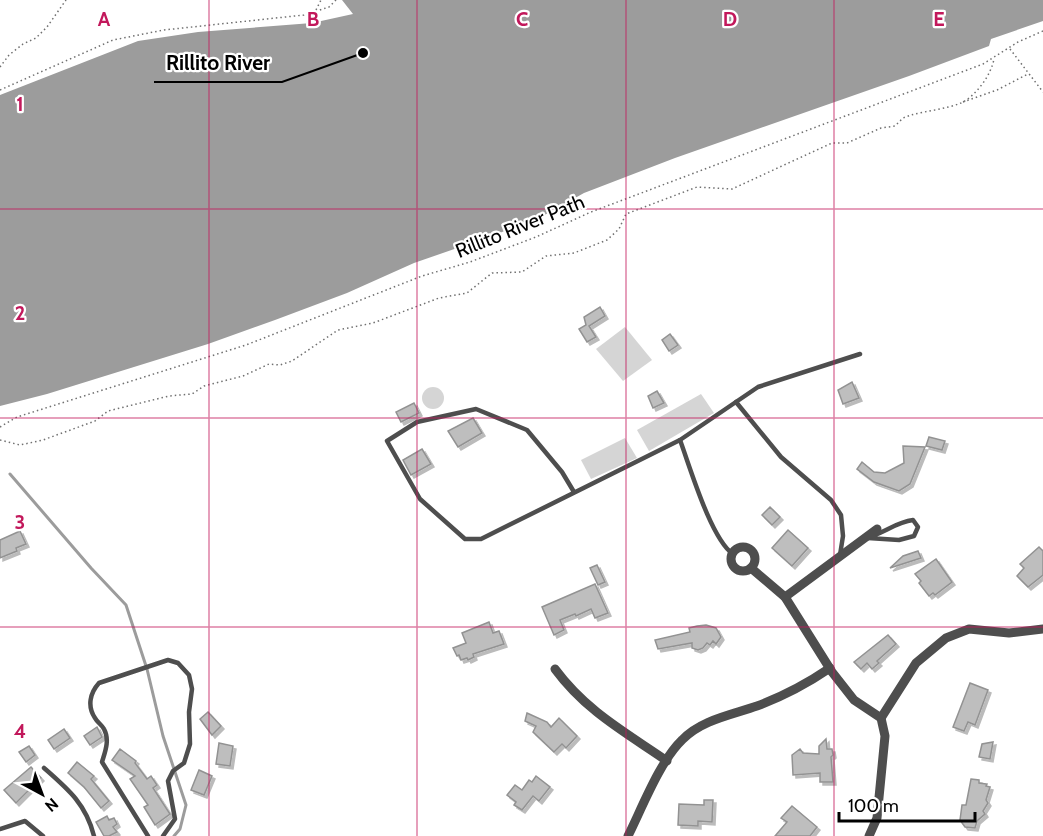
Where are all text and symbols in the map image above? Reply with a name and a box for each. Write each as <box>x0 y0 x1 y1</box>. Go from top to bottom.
text: A <box>98 7 111 31</box>
text: B <box>307 7 319 31</box>
text: C <box>516 7 528 31</box>
text: D <box>723 7 737 31</box>
text: E <box>933 7 945 31</box>
callout: Rillito River <box>154 43 282 82</box>
text: Rillito River <box>166 50 270 75</box>
text: 1 <box>16 92 24 116</box>
street label: Rillito River Path <box>452 189 588 263</box>
text: 2 <box>15 301 25 325</box>
text: 3 <box>15 510 25 534</box>
text: 4 <box>14 719 26 743</box>
north arrow <box>12 764 72 824</box>
scale bar <box>839 785 976 823</box>
text: N <box>41 794 62 816</box>
text: 100 m <box>848 795 899 817</box>

